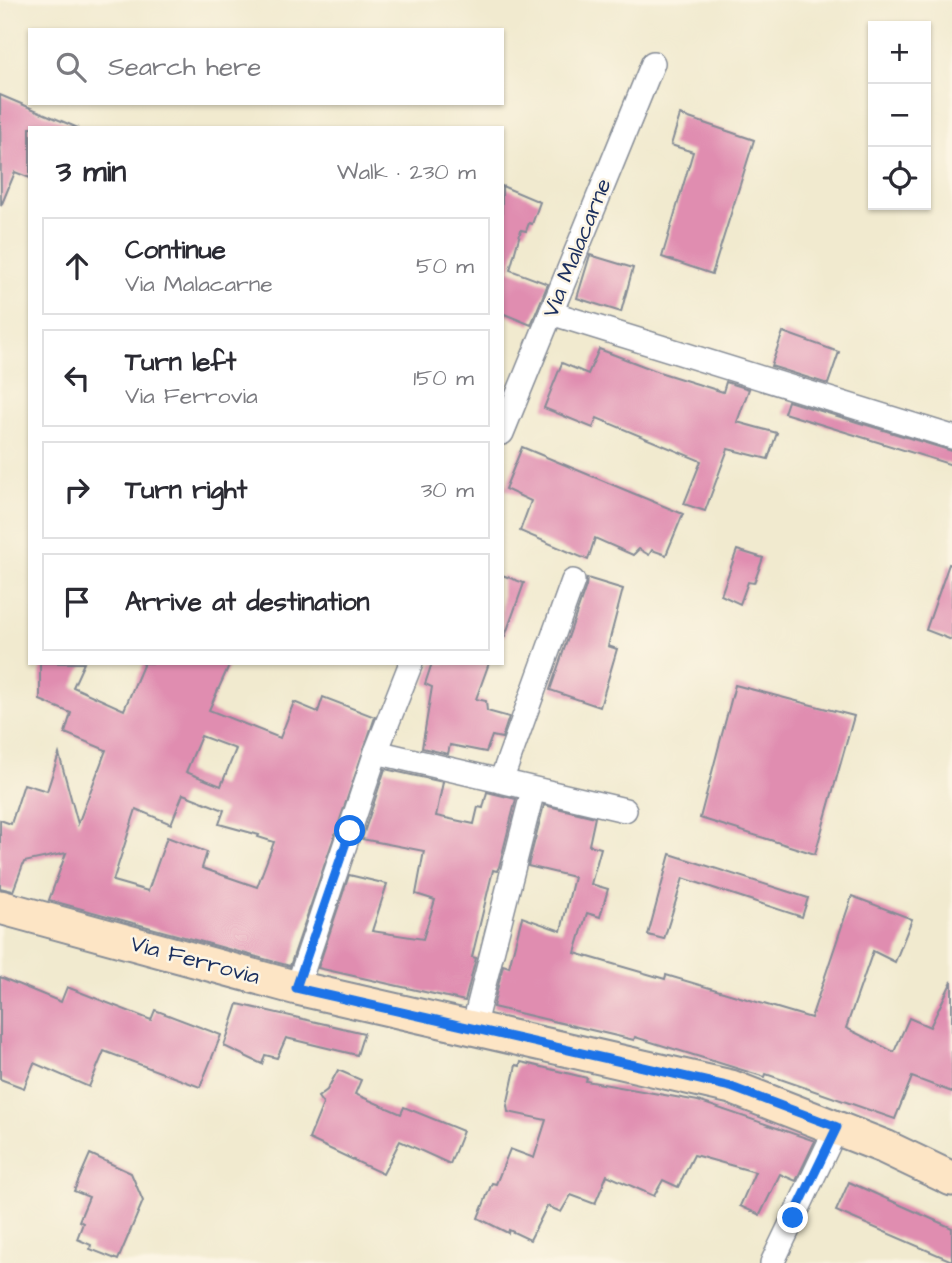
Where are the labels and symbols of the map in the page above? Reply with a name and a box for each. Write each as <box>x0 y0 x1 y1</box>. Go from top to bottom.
street label: Via Malacarne <box>534 174 620 322</box>
route start <box>334 815 365 846</box>
street label: Via Ferrovia <box>127 927 263 993</box>
route end <box>777 1202 808 1233</box>

